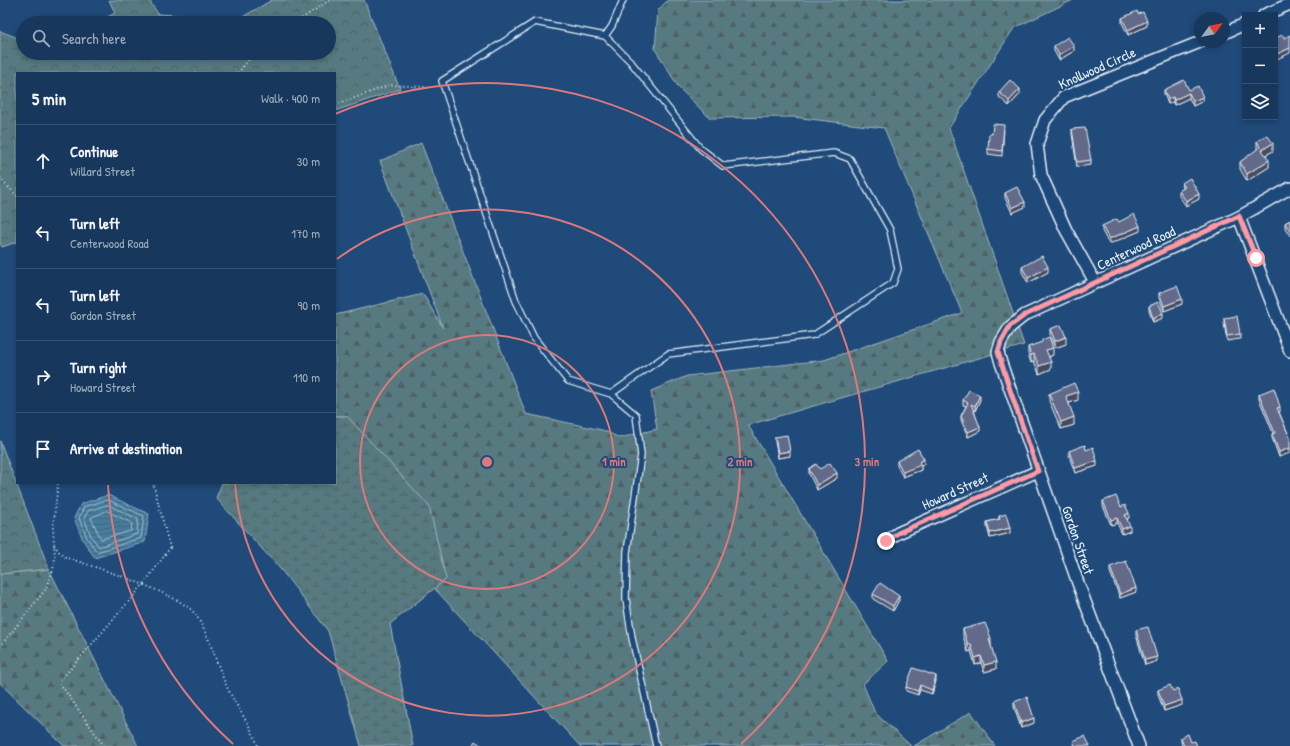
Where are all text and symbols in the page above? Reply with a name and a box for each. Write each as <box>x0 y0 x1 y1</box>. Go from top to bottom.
north arrow <box>1194 12 1230 48</box>
map controls <box>1242 12 1278 120</box>
button: + <box>1242 12 1278 48</box>
search box <box>16 16 336 60</box>
icon: search <box>30 27 52 49</box>
text: Search here <box>62 28 126 49</box>
street label: Knollwood Circle <box>1055 42 1139 93</box>
button: − <box>1242 48 1278 84</box>
button: layers <box>1242 84 1278 120</box>
text: 5 min <box>32 87 66 110</box>
text: Walk · 400 m <box>261 89 320 107</box>
text: Continue <box>70 141 118 162</box>
icon: ahead <box>32 150 54 172</box>
text: 30 m <box>297 152 320 170</box>
text: Willard Street <box>70 162 135 180</box>
text: Turn left <box>70 213 120 234</box>
street label: Centerwood Road <box>1093 221 1179 274</box>
icon: left <box>32 222 54 244</box>
text: 170 m <box>291 224 320 242</box>
text: Centerwood Road <box>70 234 149 252</box>
route start <box>1247 249 1265 267</box>
text: Turn left <box>70 285 120 306</box>
icon: left <box>32 294 54 316</box>
text: 90 m <box>298 296 320 314</box>
text: Gordon Street <box>70 306 136 324</box>
text: Turn right <box>70 357 126 378</box>
icon: right <box>32 366 54 388</box>
text: 110 m <box>293 368 320 386</box>
text: Howard Street <box>70 378 136 396</box>
icon: arrive <box>32 438 54 460</box>
text: Arrive at destination <box>70 438 182 459</box>
text: 1 min <box>602 453 626 470</box>
text: 2 min <box>728 453 753 470</box>
text: 3 min <box>855 453 880 470</box>
centre of rings <box>480 455 494 469</box>
street label: Howard Street <box>919 467 991 514</box>
street label: Gordon Street <box>1058 503 1099 577</box>
route end <box>877 532 895 550</box>

